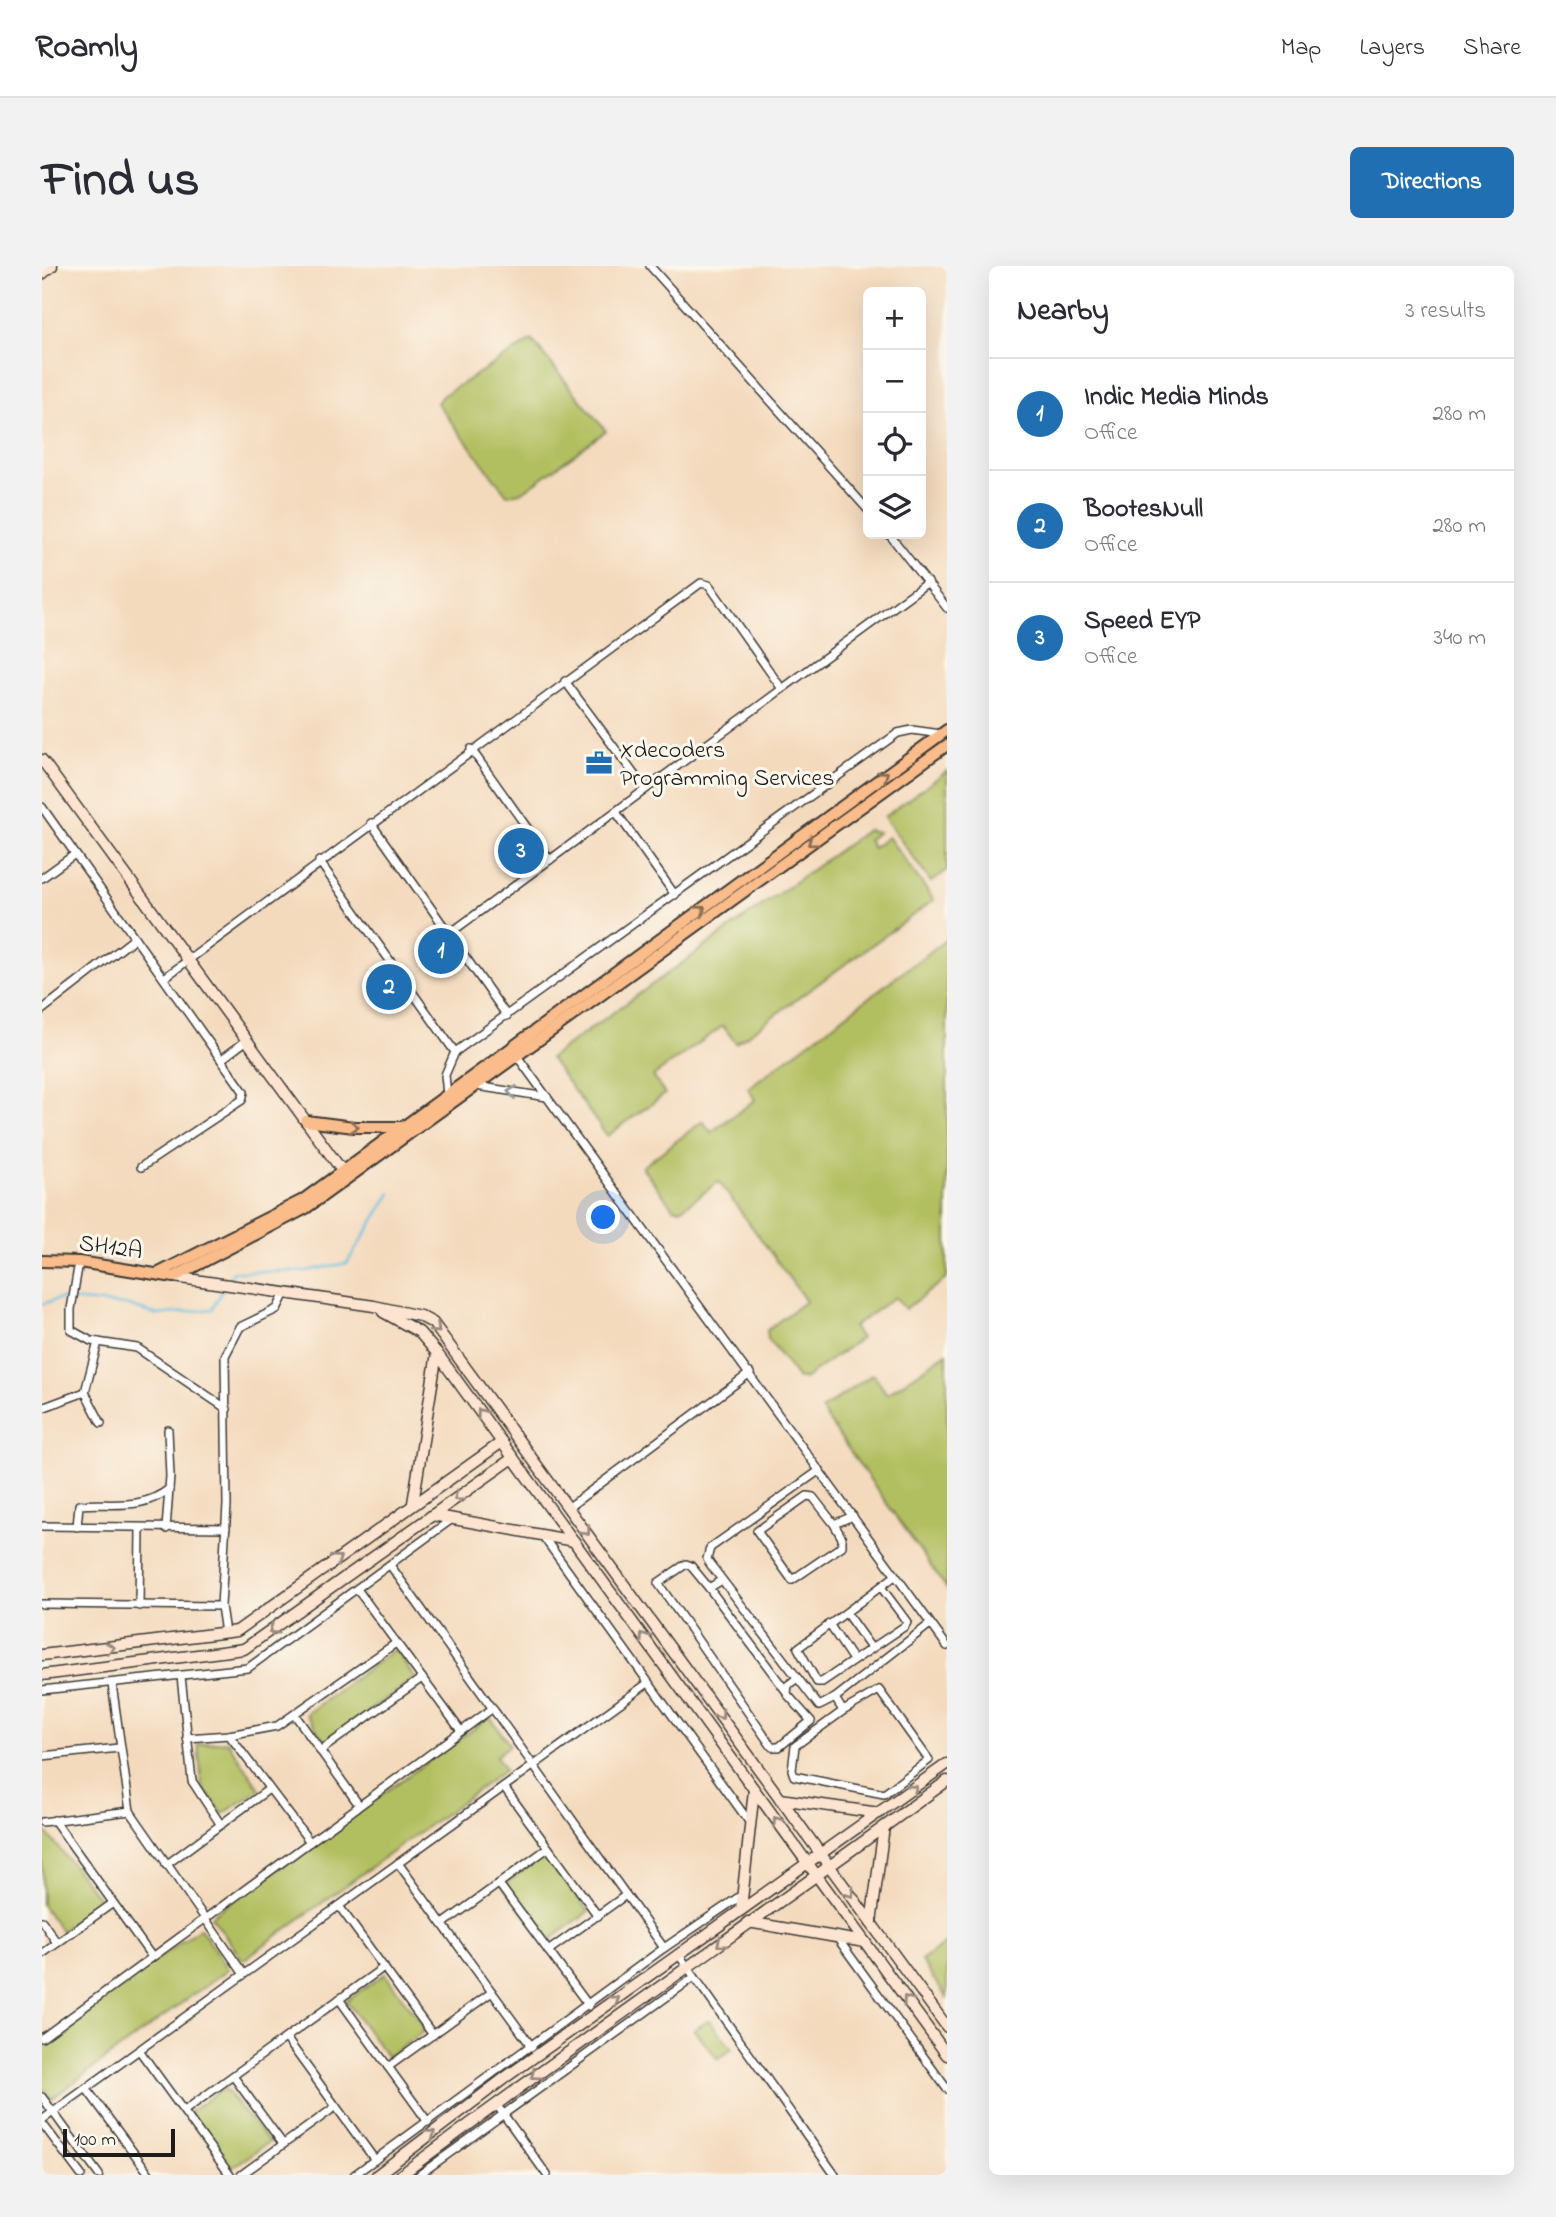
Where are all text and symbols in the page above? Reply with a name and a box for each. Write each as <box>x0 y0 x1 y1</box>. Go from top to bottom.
text: Roamly <box>35 24 138 72</box>
text: Map <box>1281 31 1321 66</box>
text: Layers <box>1359 31 1425 66</box>
text: Share <box>1463 31 1521 66</box>
text: Find us <box>42 146 199 218</box>
button: Directions <box>1350 147 1514 218</box>
map controls <box>863 287 926 539</box>
button: + <box>863 287 926 350</box>
text: Nearby <box>1017 290 1109 334</box>
text: 3 results <box>1405 295 1486 328</box>
button: − <box>863 350 926 413</box>
text: Indic Media Minds <box>1084 379 1269 417</box>
text: 1 <box>1036 398 1044 431</box>
text: 280 m <box>1432 398 1486 431</box>
button: locate <box>863 413 926 476</box>
text: Office <box>1084 417 1137 450</box>
button: layers <box>863 476 926 539</box>
text: BootesNull <box>1084 491 1203 529</box>
text: 2 <box>1034 510 1046 543</box>
text: 280 m <box>1432 510 1486 543</box>
text: Office <box>1084 529 1137 562</box>
text: Speed EYP <box>1084 603 1200 641</box>
text: 3 <box>1035 622 1045 655</box>
text: 340 m <box>1433 622 1486 655</box>
text: Office <box>1084 641 1137 674</box>
place label: Xdecoders Programming Services <box>620 734 835 797</box>
office icon: Xdecoders Programming Services <box>584 748 614 778</box>
one-way arrow <box>877 771 889 784</box>
pin: 3 <box>498 825 544 877</box>
one-way arrow <box>807 834 820 846</box>
one-way arrow <box>693 906 706 918</box>
pin: 1 <box>418 925 464 977</box>
pin: 2 <box>366 961 412 1013</box>
one-way arrow <box>506 1084 518 1099</box>
one-way arrow <box>349 1119 360 1134</box>
your location <box>586 1200 620 1234</box>
street label: SH12A <box>77 1227 145 1270</box>
one-way arrow <box>428 1320 441 1333</box>
one-way arrow <box>477 1409 489 1421</box>
one-way arrow <box>453 1489 466 1501</box>
one-way arrow <box>578 1523 590 1536</box>
one-way arrow <box>330 1555 342 1567</box>
one-way arrow <box>268 1622 281 1634</box>
one-way arrow <box>639 1632 652 1645</box>
one-way arrow <box>104 1640 116 1655</box>
one-way arrow <box>712 1707 724 1720</box>
one-way arrow <box>905 1785 918 1797</box>
one-way arrow <box>773 1816 785 1829</box>
one-way arrow <box>841 1886 854 1898</box>
one-way arrow <box>716 1934 729 1947</box>
one-way arrow <box>903 1995 915 2008</box>
one-way arrow <box>607 1996 620 2008</box>
one-way arrow <box>531 2066 543 2079</box>
scale bar <box>63 2126 175 2158</box>
text: 100 m <box>74 2127 116 2154</box>
one-way arrow <box>424 2129 436 2142</box>

